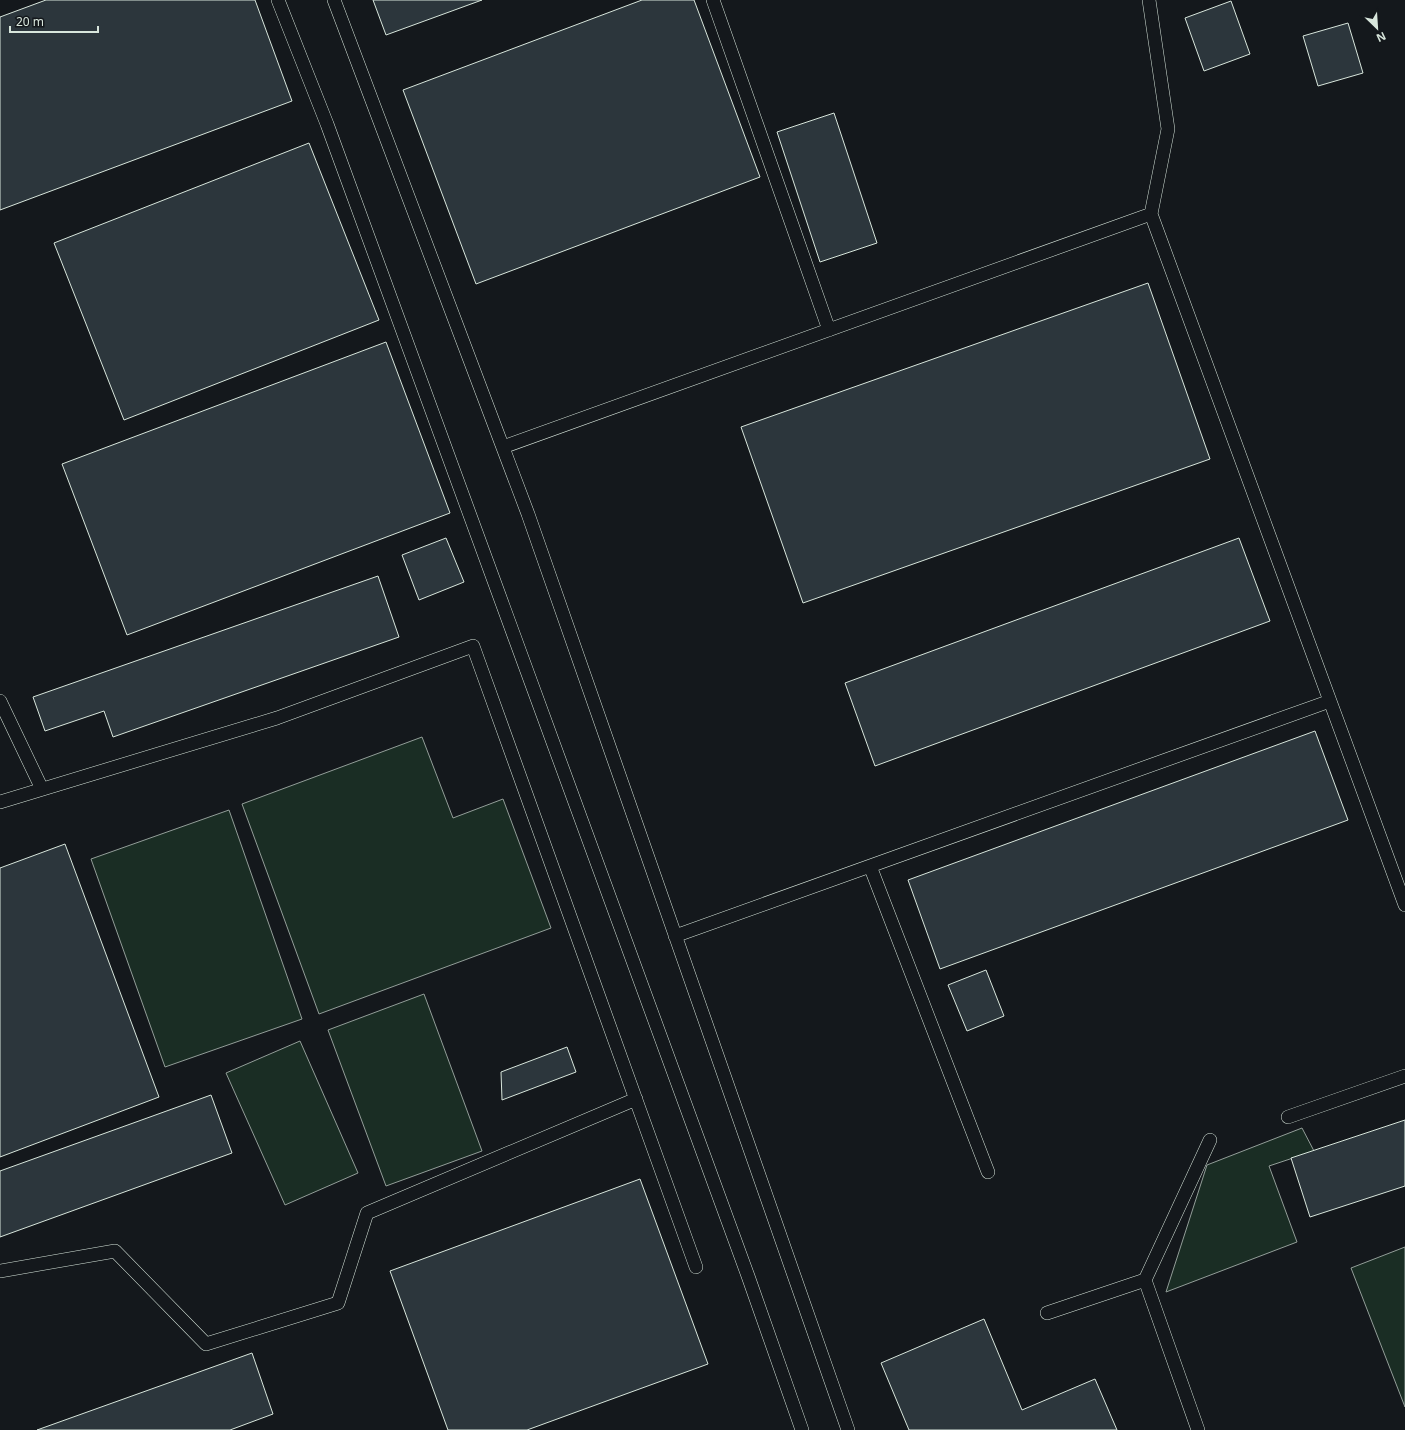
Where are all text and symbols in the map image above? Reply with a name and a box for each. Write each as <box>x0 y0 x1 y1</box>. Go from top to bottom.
scale bar <box>10 8 98 34</box>
north arrow <box>1357 8 1397 48</box>
text: 20 m <box>16 13 44 30</box>
text: N <box>1374 29 1389 46</box>

